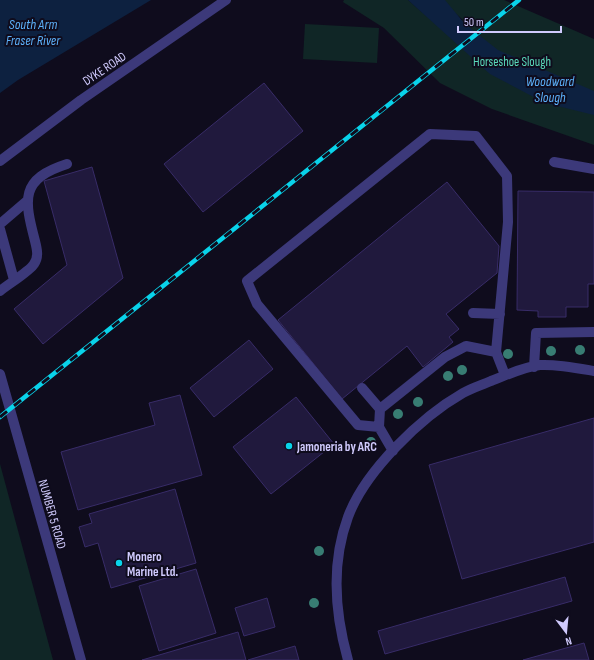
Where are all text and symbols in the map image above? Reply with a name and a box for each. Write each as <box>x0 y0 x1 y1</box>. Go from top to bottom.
scale bar <box>458 8 561 34</box>
text: 50 m <box>464 15 484 30</box>
water label: South Arm Fraser River <box>6 16 61 49</box>
street label: DYKE ROAD <box>80 48 129 89</box>
park label: Horseshoe Slough <box>473 54 551 70</box>
water label: Woodward Slough <box>526 73 576 106</box>
place label: Jamoneria by ARC <box>296 439 377 455</box>
marker: Jamoneria by ARC <box>284 441 294 451</box>
street label: NUMBER 5 ROAD <box>34 478 70 551</box>
place label: Monero Marine Ltd. <box>127 549 178 580</box>
marker: Monero Marine Ltd. <box>114 558 124 568</box>
north arrow <box>546 612 586 652</box>
text: N <box>564 634 573 648</box>

